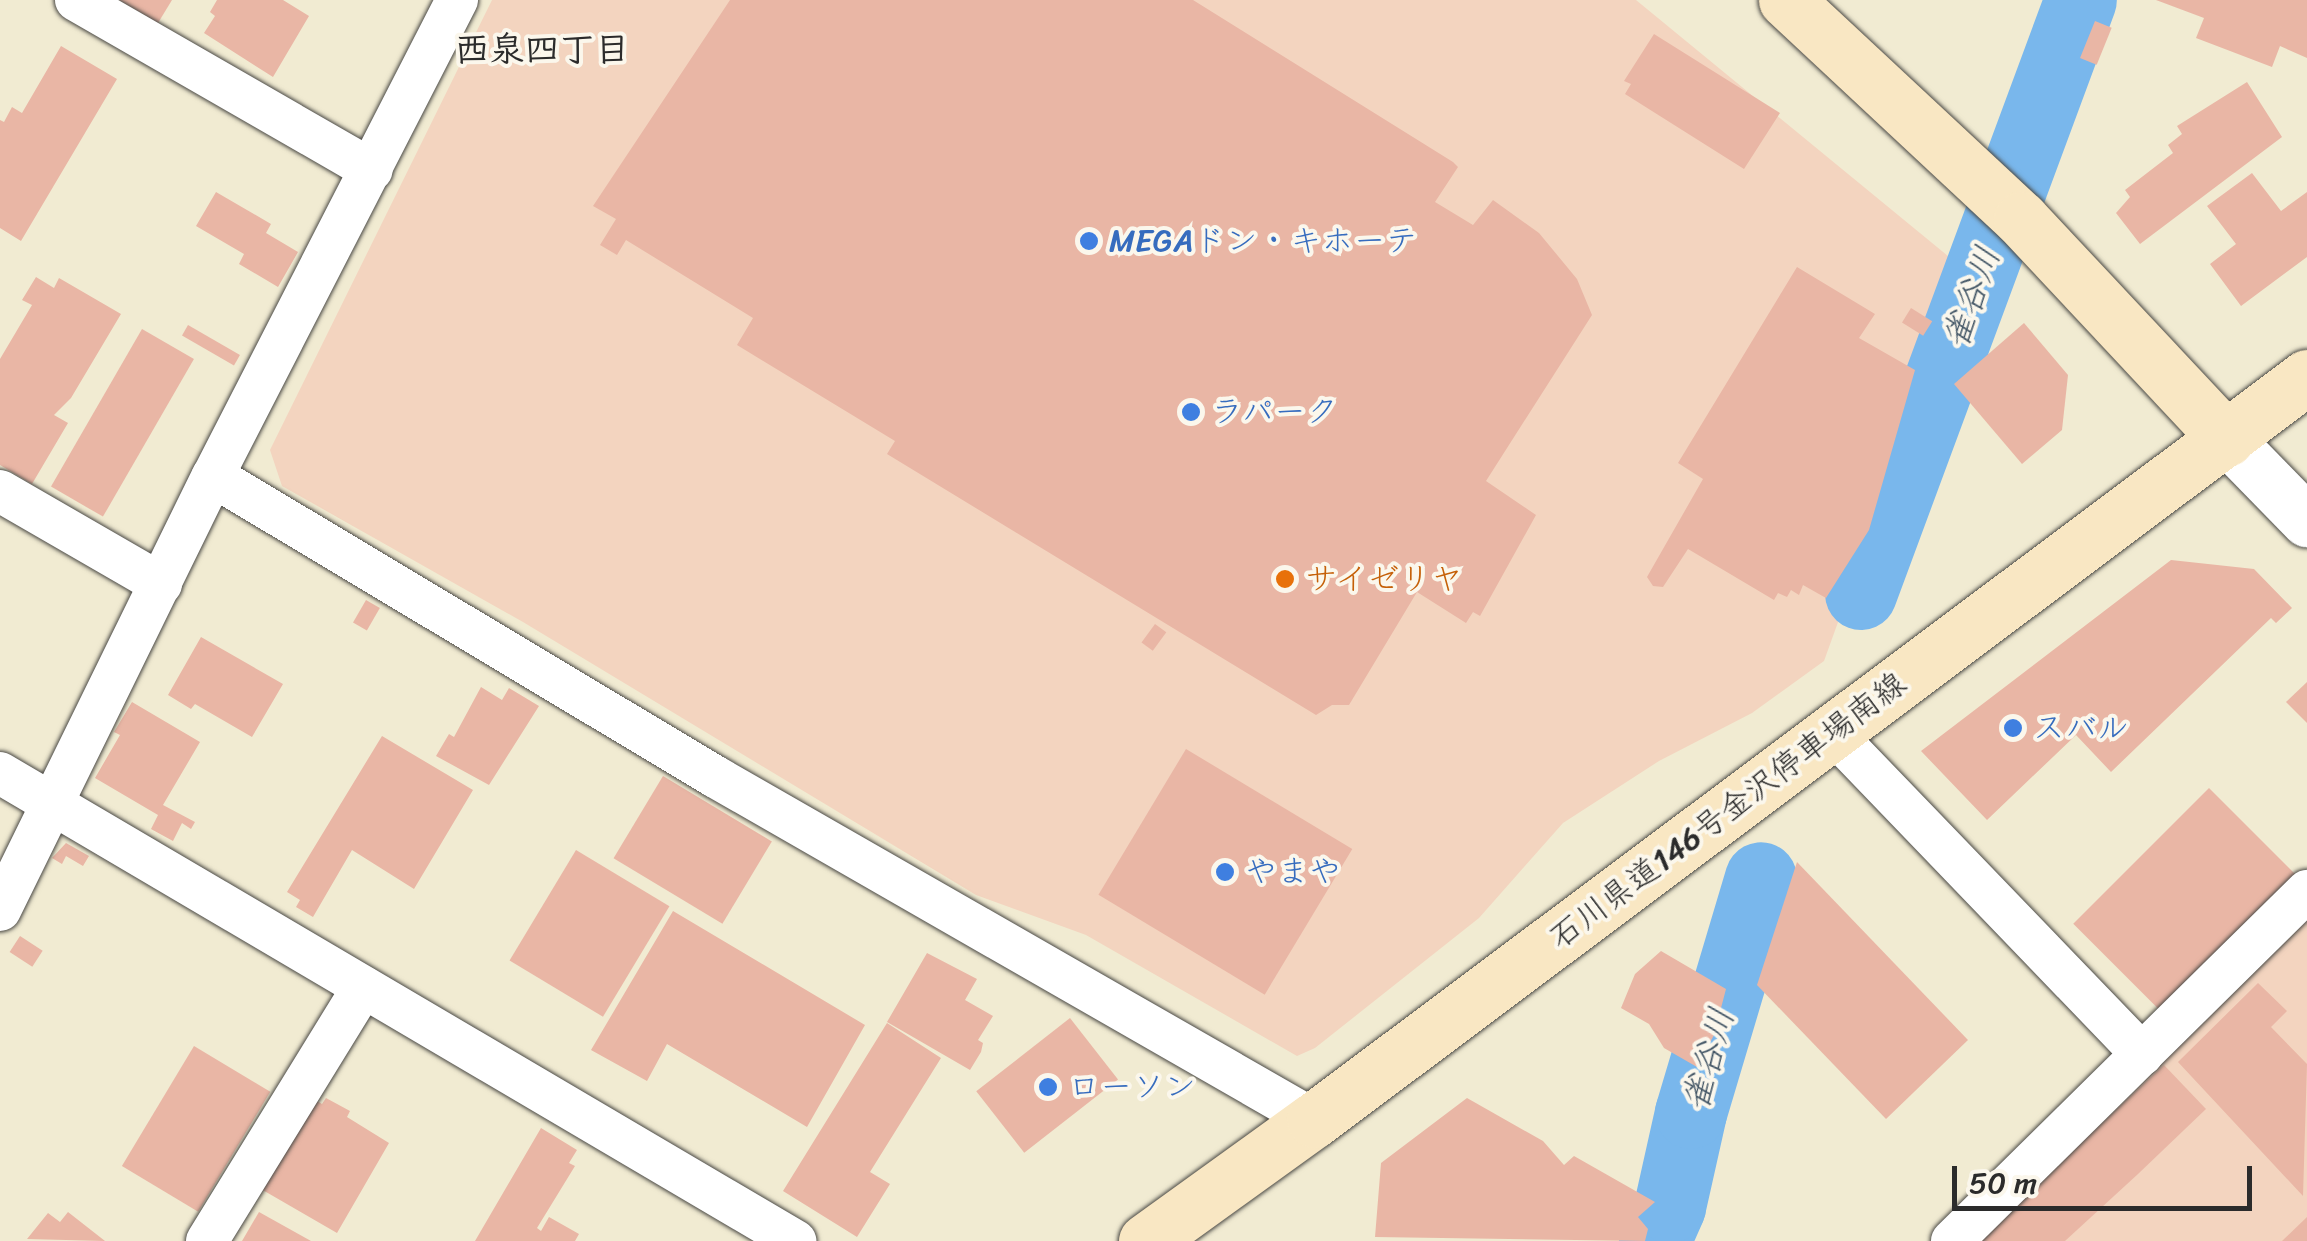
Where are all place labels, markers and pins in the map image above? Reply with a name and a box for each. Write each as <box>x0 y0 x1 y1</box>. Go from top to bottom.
place label: MEGAドン・キホーテ <box>1109 222 1418 260</box>
marker: MEGAドン・キホーテ <box>1078 230 1100 252</box>
place label: ラパーク <box>1211 393 1339 431</box>
marker: ラパーク <box>1180 401 1202 423</box>
place label: サイゼリヤ <box>1305 560 1465 598</box>
marker: サイゼリヤ <box>1274 568 1296 590</box>
place label: スバル <box>2033 709 2129 747</box>
marker: スバル <box>2002 717 2024 739</box>
place label: やまや <box>1245 853 1341 891</box>
marker: やまや <box>1214 861 1236 883</box>
place label: ローソン <box>1068 1068 1196 1106</box>
marker: ローソン <box>1037 1076 1059 1098</box>

